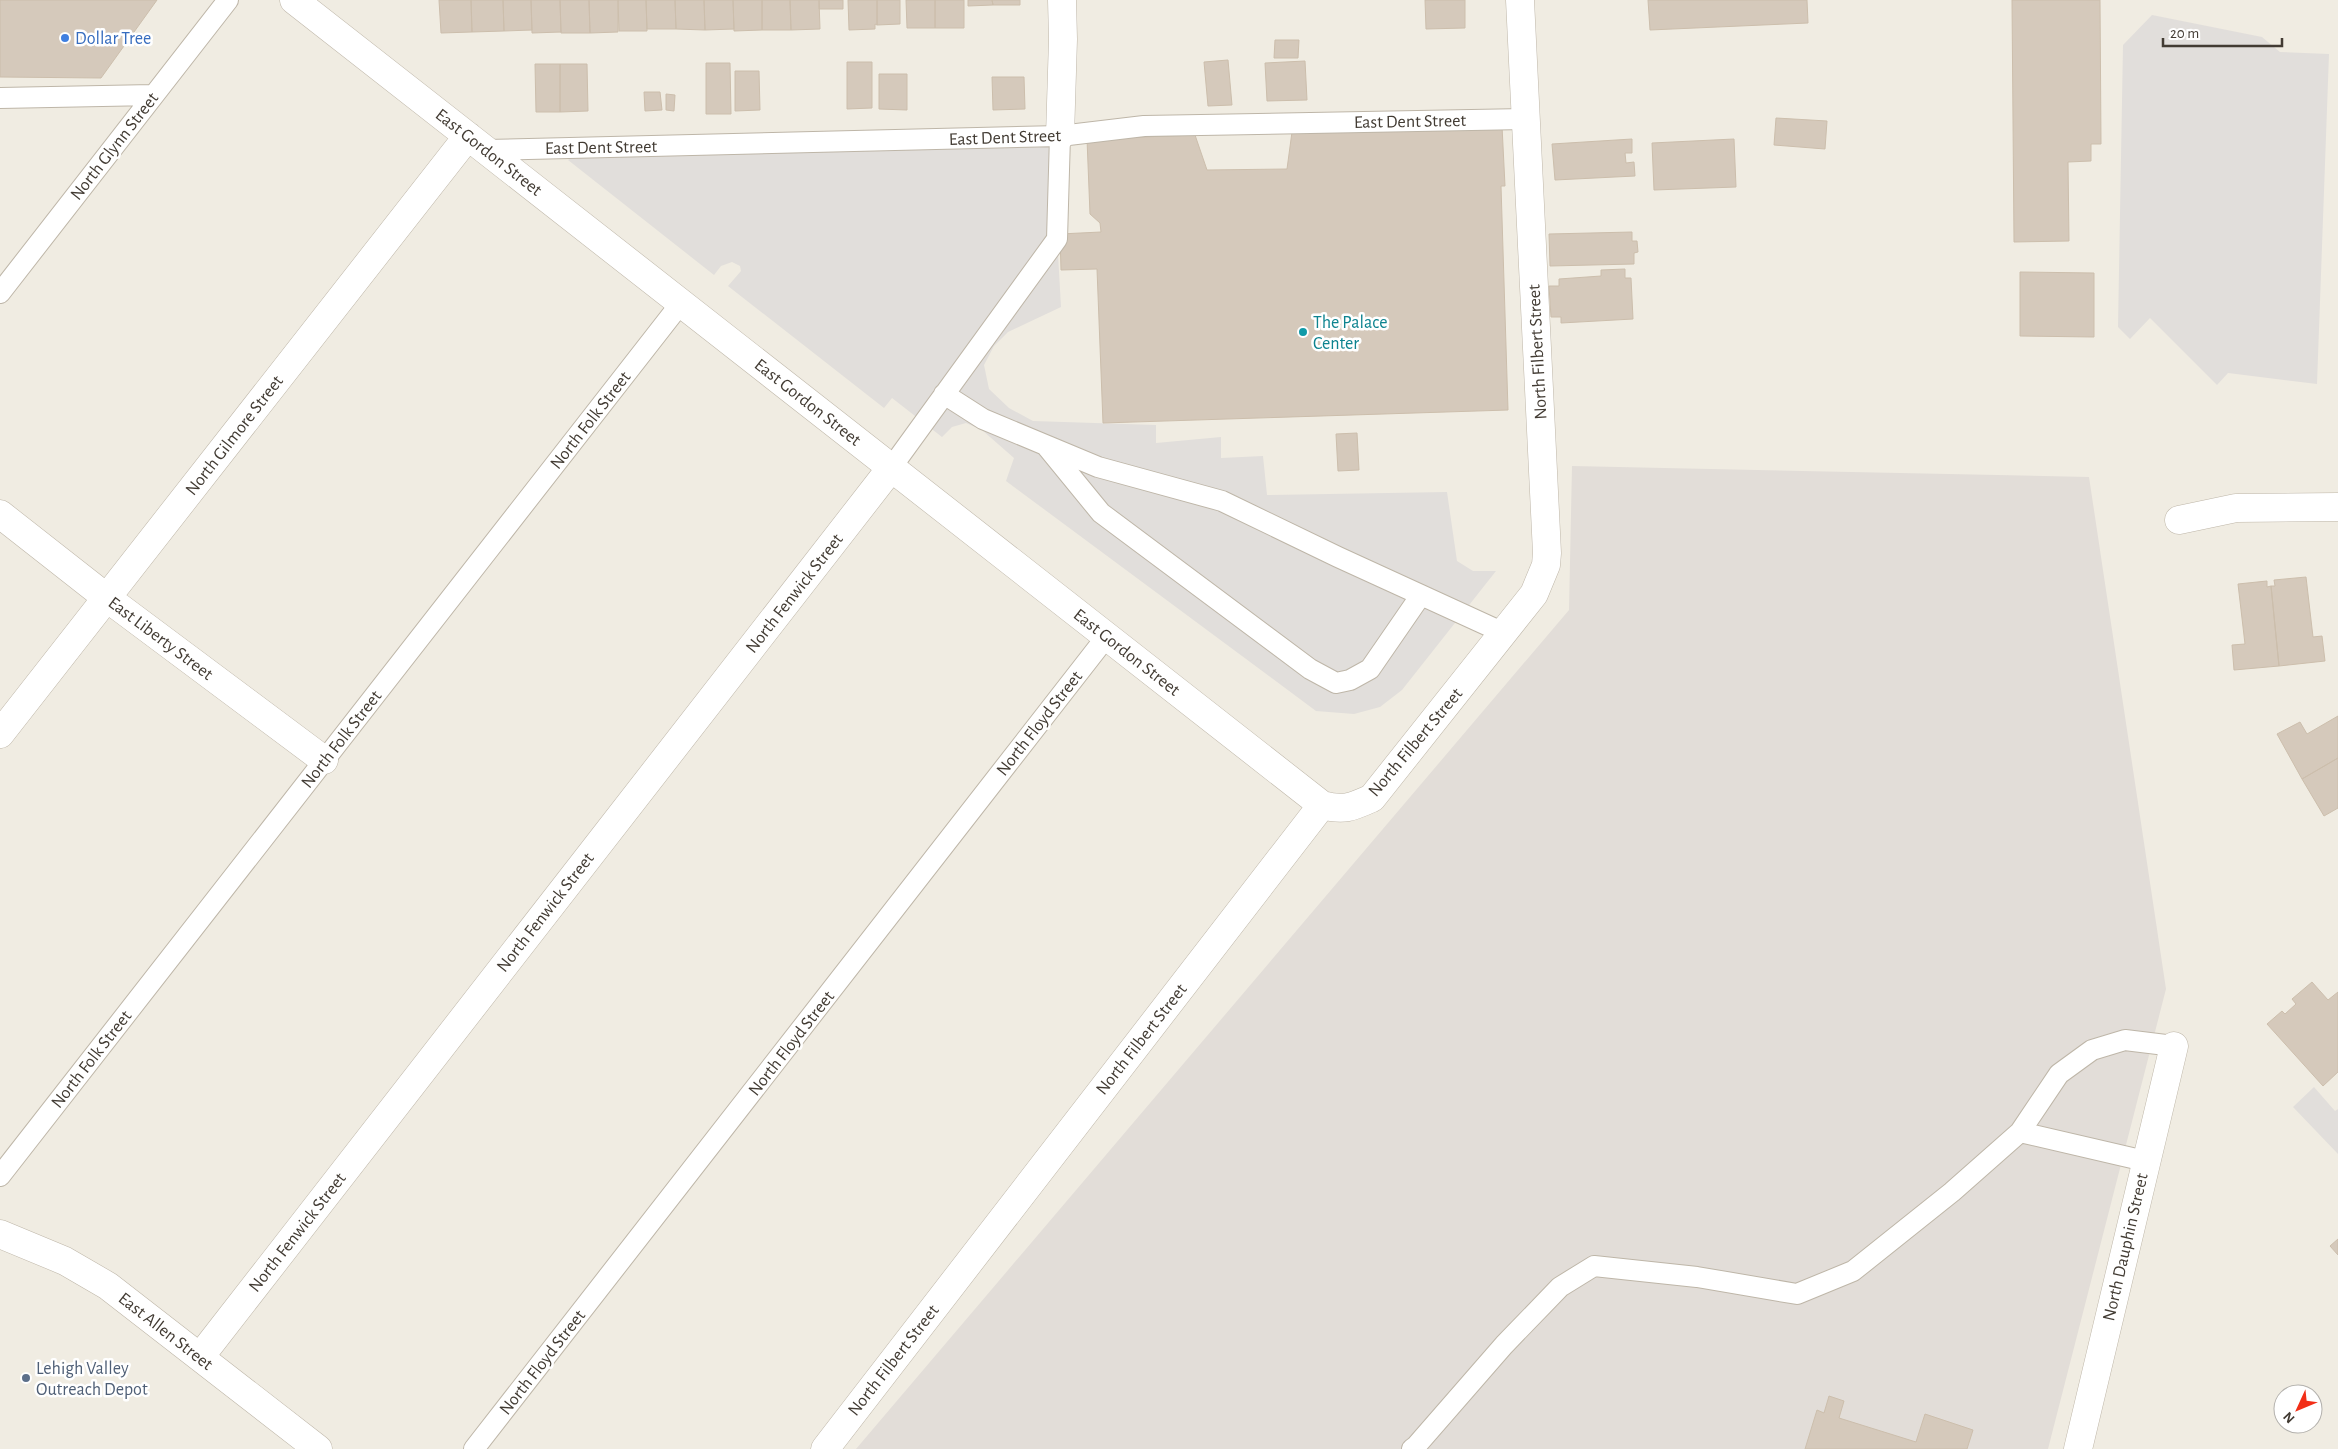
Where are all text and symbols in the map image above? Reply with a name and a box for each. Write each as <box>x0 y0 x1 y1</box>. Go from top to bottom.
scale bar <box>2163 15 2282 47</box>
text: 20 m <box>2170 26 2199 41</box>
place label: Dollar Tree <box>75 30 151 48</box>
marker: Dollar Tree <box>59 32 71 44</box>
street label: North Glynn Street <box>67 89 162 204</box>
street label: East Gordon Street <box>432 106 545 200</box>
street label: East Dent Street <box>1354 112 1467 132</box>
street label: East Dent Street <box>949 127 1062 149</box>
street label: East Dent Street <box>545 138 658 158</box>
street label: North Filbert Street <box>1525 284 1551 420</box>
place label: The Palace Center <box>1313 314 1387 353</box>
marker: The Palace Center <box>1297 326 1309 338</box>
street label: East Gordon Street <box>751 356 864 450</box>
street label: North Folk Street <box>547 368 635 473</box>
street label: North Gilmore Street <box>183 372 287 499</box>
street label: North Fenwick Street <box>743 530 847 657</box>
street label: East Liberty Street <box>105 594 216 684</box>
street label: East Gordon Street <box>1070 606 1183 700</box>
street label: North Floyd Street <box>993 668 1086 779</box>
street label: North Filbert Street <box>1365 685 1466 800</box>
street label: North Folk Street <box>298 687 386 792</box>
street label: North Fenwick Street <box>494 849 598 976</box>
street label: North Filbert Street <box>1093 980 1191 1099</box>
street label: North Floyd Street <box>745 988 838 1099</box>
street label: North Folk Street <box>48 1007 136 1112</box>
street label: North Fenwick Street <box>246 1169 350 1296</box>
street label: North Dauphin Street <box>2100 1171 2152 1323</box>
street label: East Allen Street <box>115 1290 216 1374</box>
street label: North Filbert Street <box>845 1301 943 1420</box>
street label: North Floyd Street <box>496 1307 589 1418</box>
place label: Lehigh Valley Outreach Depot <box>36 1360 148 1399</box>
marker: Lehigh Valley Outreach Depot <box>20 1372 32 1384</box>
north arrow <box>2273 1384 2323 1434</box>
text: N <box>2281 1409 2298 1426</box>

